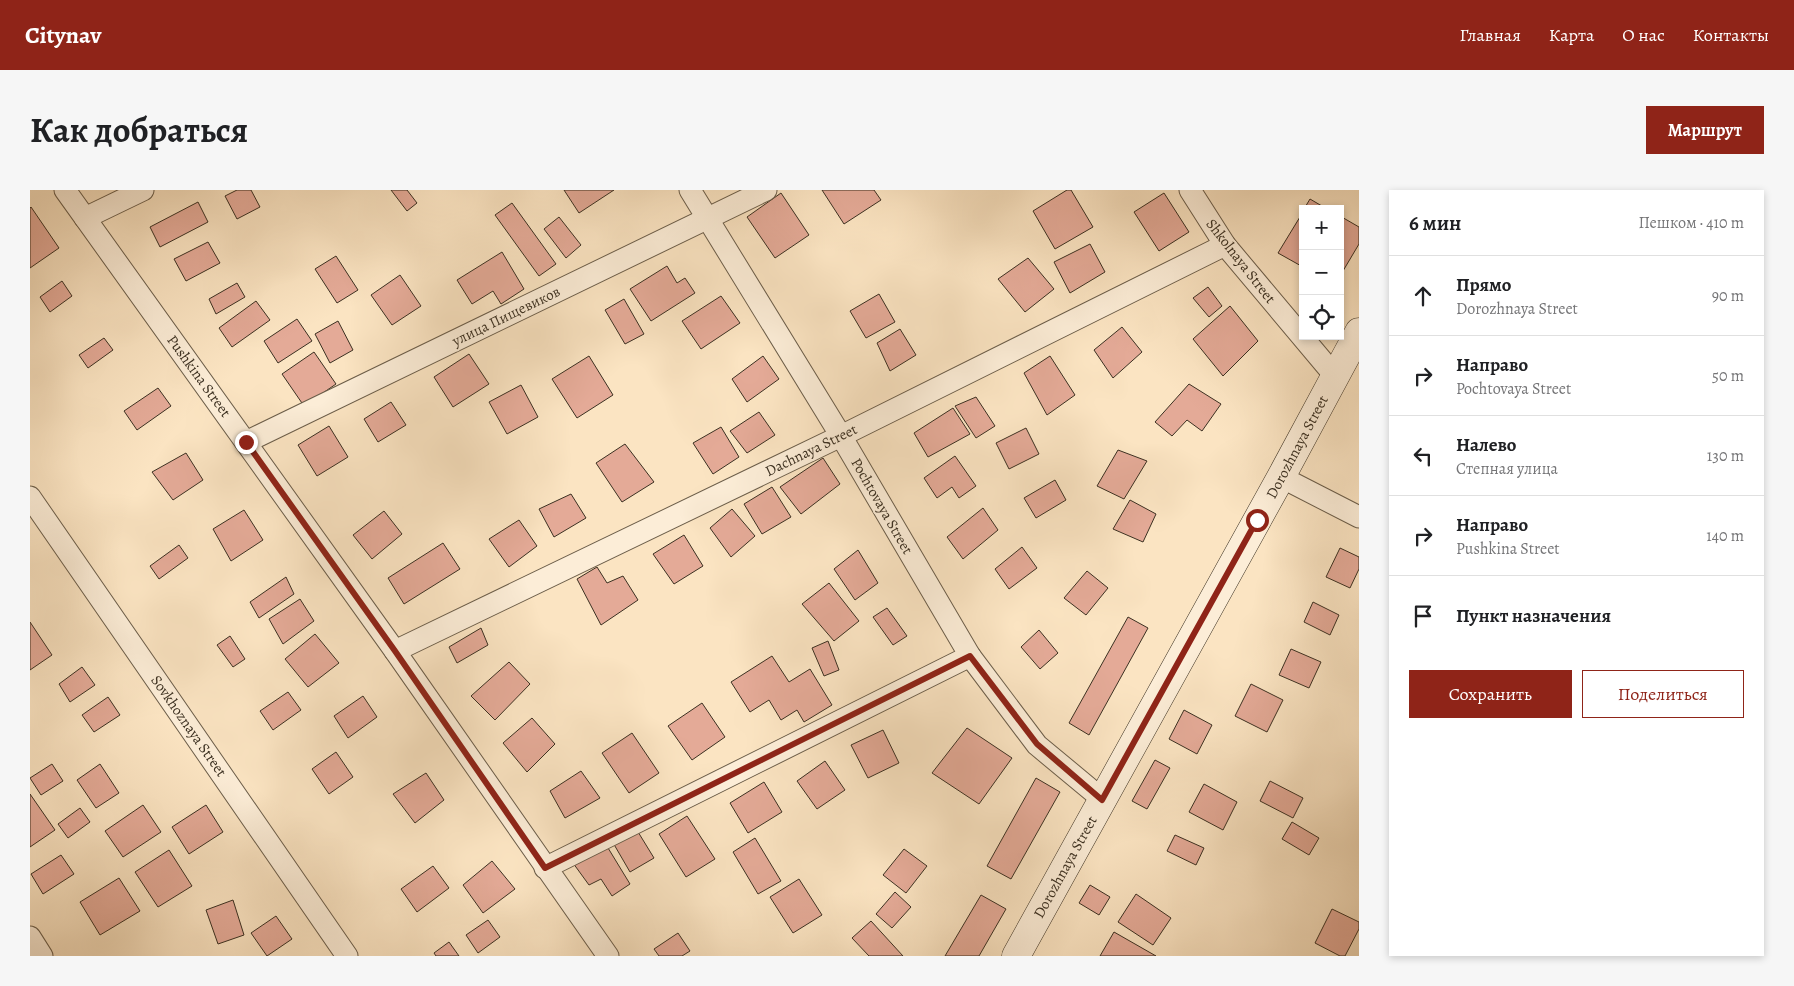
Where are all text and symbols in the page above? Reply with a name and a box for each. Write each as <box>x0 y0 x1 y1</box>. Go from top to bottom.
text: Citynav <box>25 19 101 51</box>
text: Главная <box>1460 23 1521 47</box>
text: Карта <box>1549 23 1594 47</box>
text: О нас <box>1622 23 1665 47</box>
text: Контакты <box>1693 23 1769 47</box>
text: Как добраться <box>30 106 248 154</box>
button: Маршрут <box>1646 106 1764 154</box>
map controls <box>1299 205 1344 340</box>
button: + <box>1299 205 1344 250</box>
text: 6 мин <box>1409 209 1461 237</box>
text: Пешком · 410 m <box>1639 212 1744 234</box>
street label: Shkolnaya Street <box>1202 215 1280 308</box>
button: − <box>1299 250 1344 295</box>
text: Прямо <box>1456 272 1511 298</box>
street label: улица Пищевиков <box>448 281 563 351</box>
icon: ahead <box>1409 282 1437 310</box>
text: 90 m <box>1712 285 1744 307</box>
button: locate <box>1299 295 1344 340</box>
text: Dorozhnaya Street <box>1456 298 1578 320</box>
street label: Pushkina Street <box>162 331 236 421</box>
text: Направо <box>1456 352 1528 378</box>
icon: right <box>1409 362 1437 390</box>
text: 50 m <box>1712 365 1744 387</box>
text: Pochtovaya Street <box>1456 378 1571 400</box>
street label: Dorozhnaya Street <box>1261 392 1333 502</box>
street label: Dachnaya Street <box>762 419 860 481</box>
route end <box>235 431 258 454</box>
text: Налево <box>1456 432 1516 458</box>
icon: left <box>1409 442 1437 470</box>
text: 130 m <box>1707 445 1744 467</box>
street label: Pochtovaya Street <box>846 454 918 558</box>
text: Степная улица <box>1456 458 1558 480</box>
route start <box>1246 509 1269 532</box>
text: Направо <box>1456 512 1528 538</box>
icon: right <box>1409 522 1437 550</box>
text: 140 m <box>1706 525 1744 547</box>
text: Pushkina Street <box>1456 538 1560 560</box>
icon: arrive <box>1409 602 1437 630</box>
text: Пункт назначения <box>1456 603 1611 629</box>
button: Сохранить <box>1409 670 1572 718</box>
button: Поделиться <box>1582 670 1744 718</box>
street label: Sovkhoznaya Street <box>147 671 232 781</box>
street label: Dorozhnaya Street <box>1029 812 1101 922</box>

